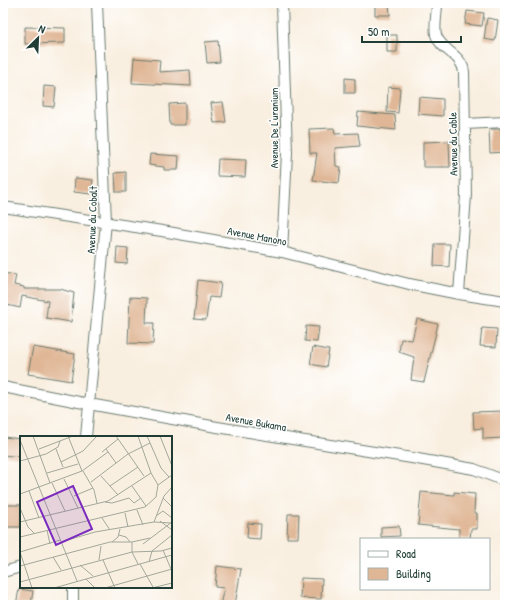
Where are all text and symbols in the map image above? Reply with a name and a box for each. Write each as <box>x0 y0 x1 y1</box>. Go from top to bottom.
north arrow <box>18 18 58 58</box>
scale bar <box>362 18 461 44</box>
text: N <box>37 21 48 37</box>
text: 50 m <box>368 23 389 40</box>
street label: Avenue De L'uranium <box>267 87 281 168</box>
street label: Avenue du Cable <box>445 111 461 176</box>
street label: Avenue du Cobalt <box>84 186 100 254</box>
street label: Avenue Manono <box>226 223 288 249</box>
street label: Avenue Bukama <box>225 410 288 434</box>
inset map <box>20 436 172 588</box>
legend <box>360 538 490 590</box>
text: Road <box>396 545 416 562</box>
text: Building <box>396 565 431 582</box>

